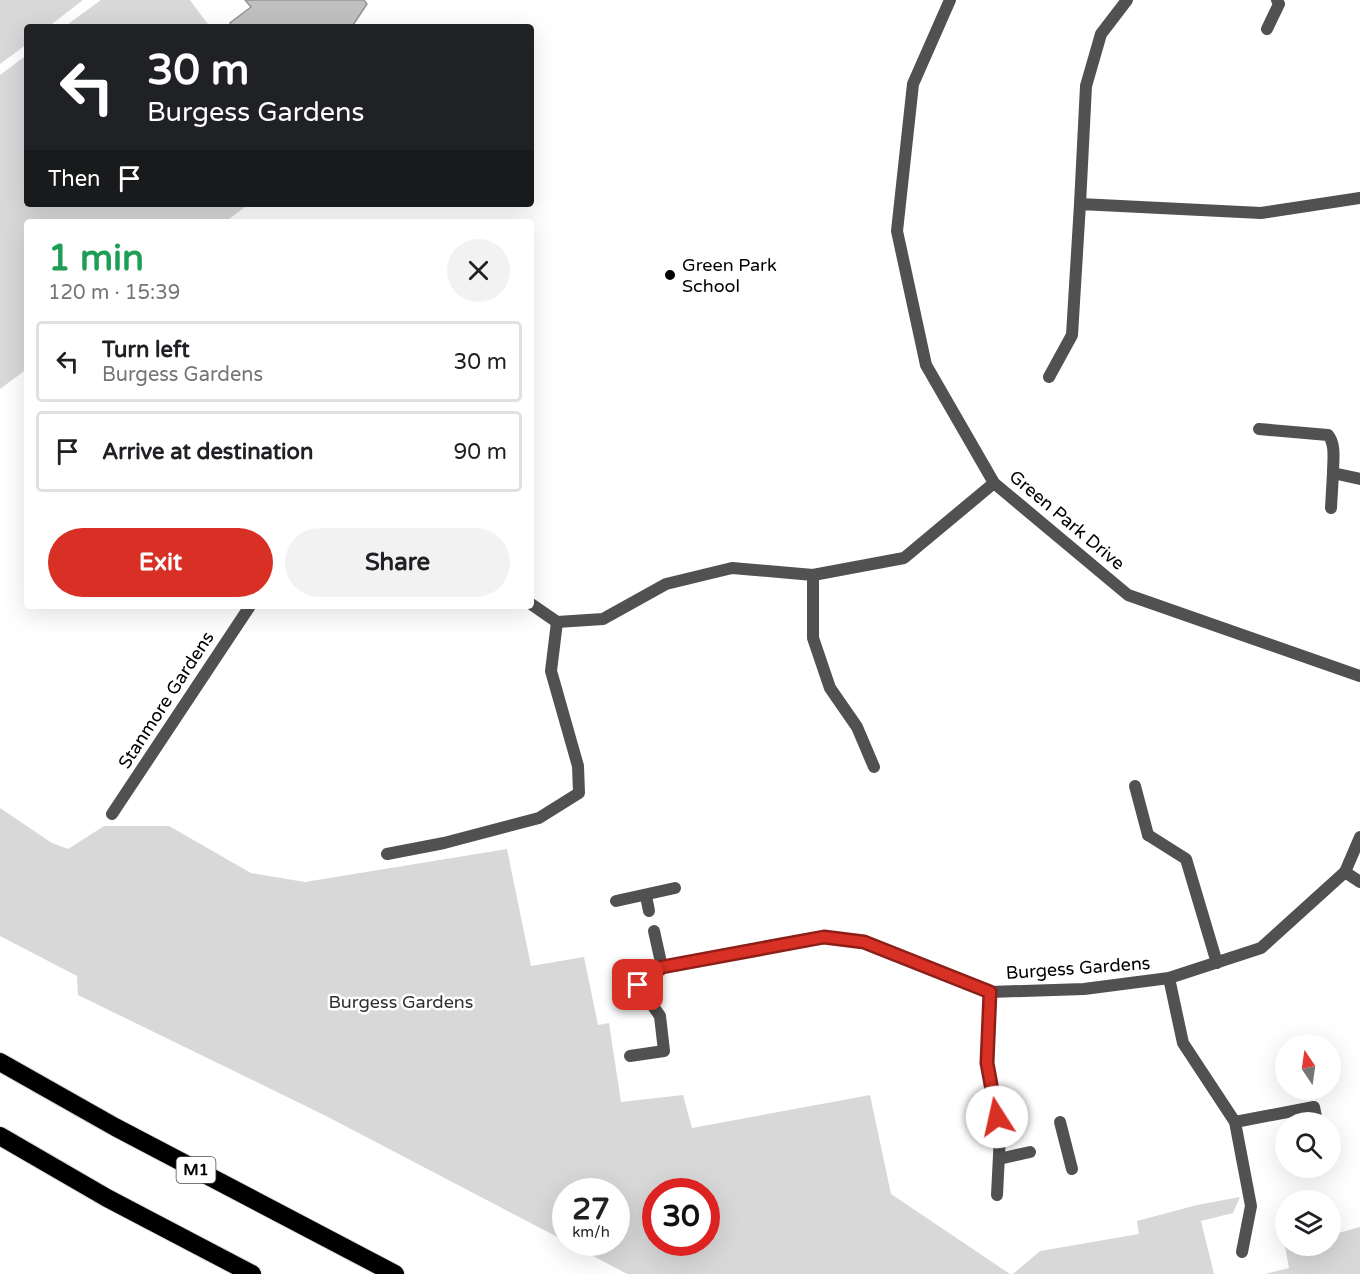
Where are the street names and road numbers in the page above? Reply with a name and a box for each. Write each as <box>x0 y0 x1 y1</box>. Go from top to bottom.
street label: Green Park Drive <box>1005 465 1129 575</box>
street label: Stanmore Gardens <box>113 627 219 773</box>
street label: Burgess Gardens <box>1005 952 1151 984</box>
road number: M1 <box>176 1157 216 1183</box>

